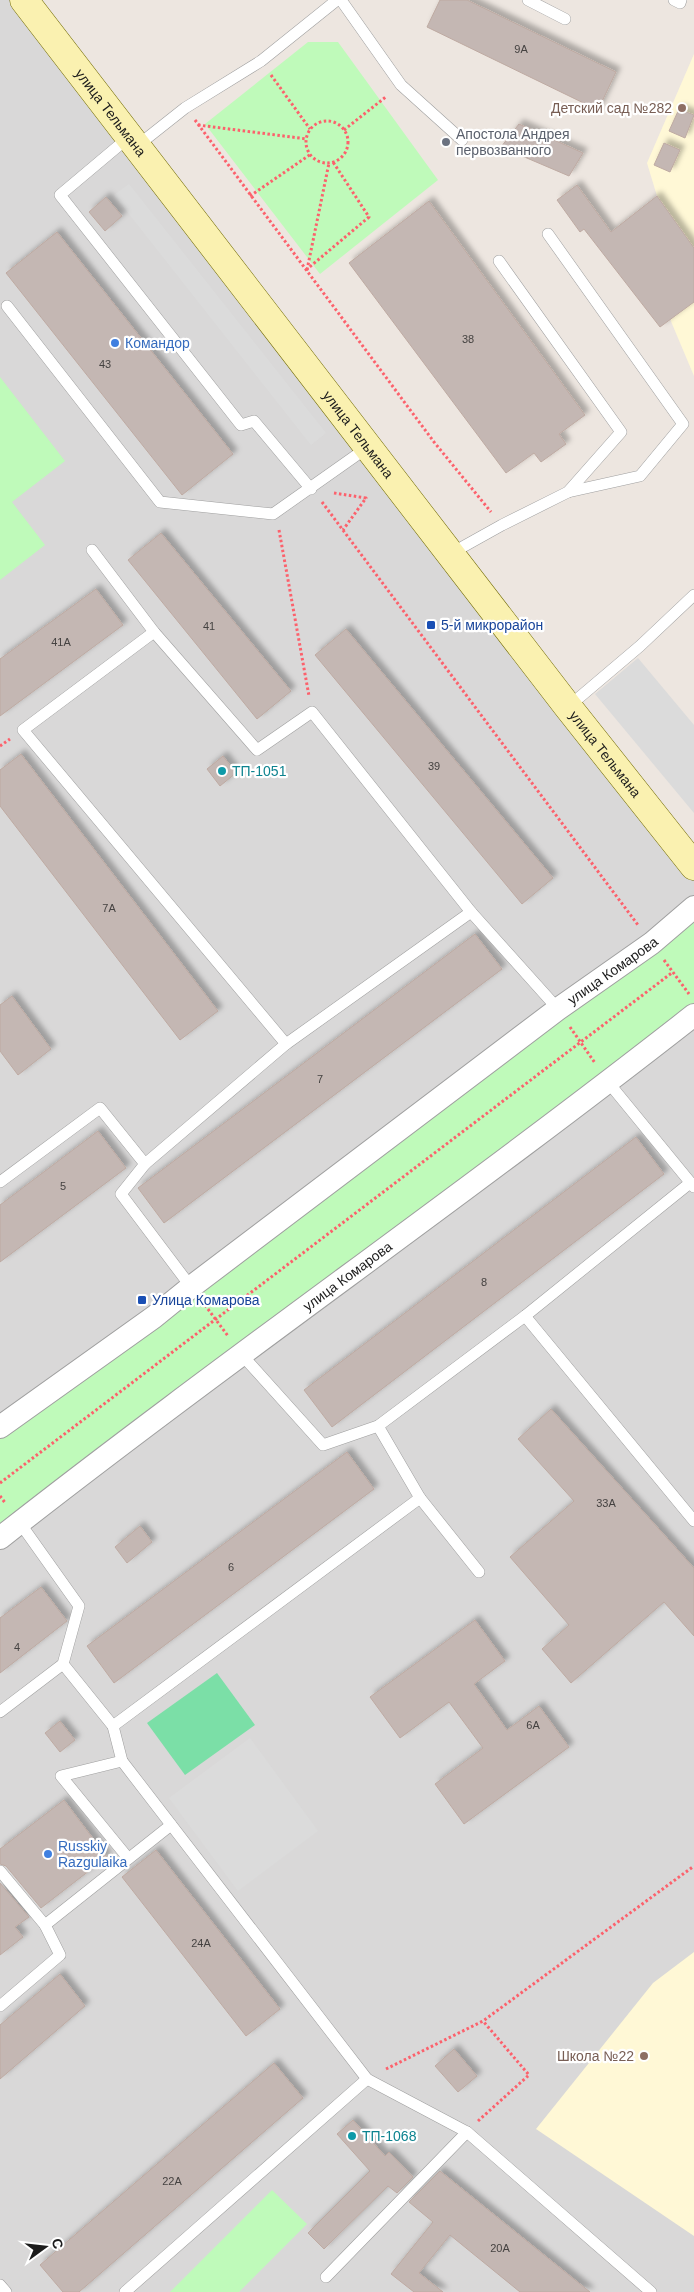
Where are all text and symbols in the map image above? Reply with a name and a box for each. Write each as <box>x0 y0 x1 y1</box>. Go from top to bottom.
house number: 9А <box>514 43 528 55</box>
street label: улица Тельмана <box>72 66 149 160</box>
place label: Детский сад №282 <box>551 100 672 116</box>
marker: Детский сад №282 <box>676 102 688 114</box>
place label: Апостола Андрея первозванного <box>456 126 570 158</box>
marker: Апостола Андрея первозванного <box>440 136 452 148</box>
house number: 38 <box>462 333 474 345</box>
place label: Командор <box>125 335 190 351</box>
marker: Командор <box>109 337 121 349</box>
house number: 43 <box>99 358 111 370</box>
street label: улица Тельмана <box>320 387 397 481</box>
place label: 5-й микрорайон <box>441 617 543 633</box>
marker: 5-й микрорайон <box>425 619 437 631</box>
house number: 41 <box>203 620 215 632</box>
house number: 41А <box>51 636 71 648</box>
street label: улица Тельмана <box>566 707 645 801</box>
house number: 39 <box>428 760 440 772</box>
place label: ТП-1051 <box>232 763 287 779</box>
marker: ТП-1051 <box>216 765 228 777</box>
house number: 7А <box>102 902 116 914</box>
street label: улица Комарова <box>564 933 661 1008</box>
house number: 7 <box>317 1073 323 1085</box>
house number: 5 <box>60 1180 66 1192</box>
street label: улица Комарова <box>300 1238 395 1314</box>
house number: 8 <box>481 1276 487 1288</box>
place label: Улица Комарова <box>152 1292 260 1308</box>
marker: Улица Комарова <box>136 1294 148 1306</box>
house number: 33А <box>596 1497 616 1509</box>
house number: 6 <box>228 1561 234 1573</box>
house number: 4 <box>14 1641 20 1653</box>
house number: 6А <box>526 1719 540 1731</box>
place label: Russkiy Razgulaika <box>58 1838 127 1870</box>
marker: Russkiy Razgulaika <box>42 1848 54 1860</box>
house number: 24А <box>191 1937 211 1949</box>
place label: Школа №22 <box>557 2048 634 2064</box>
marker: Школа №22 <box>638 2050 650 2062</box>
place label: ТП-1068 <box>362 2128 417 2144</box>
marker: ТП-1068 <box>346 2130 358 2142</box>
house number: 22А <box>162 2175 182 2187</box>
north arrow <box>20 2222 70 2272</box>
text: С <box>49 2237 67 2251</box>
house number: 20А <box>490 2242 510 2254</box>

